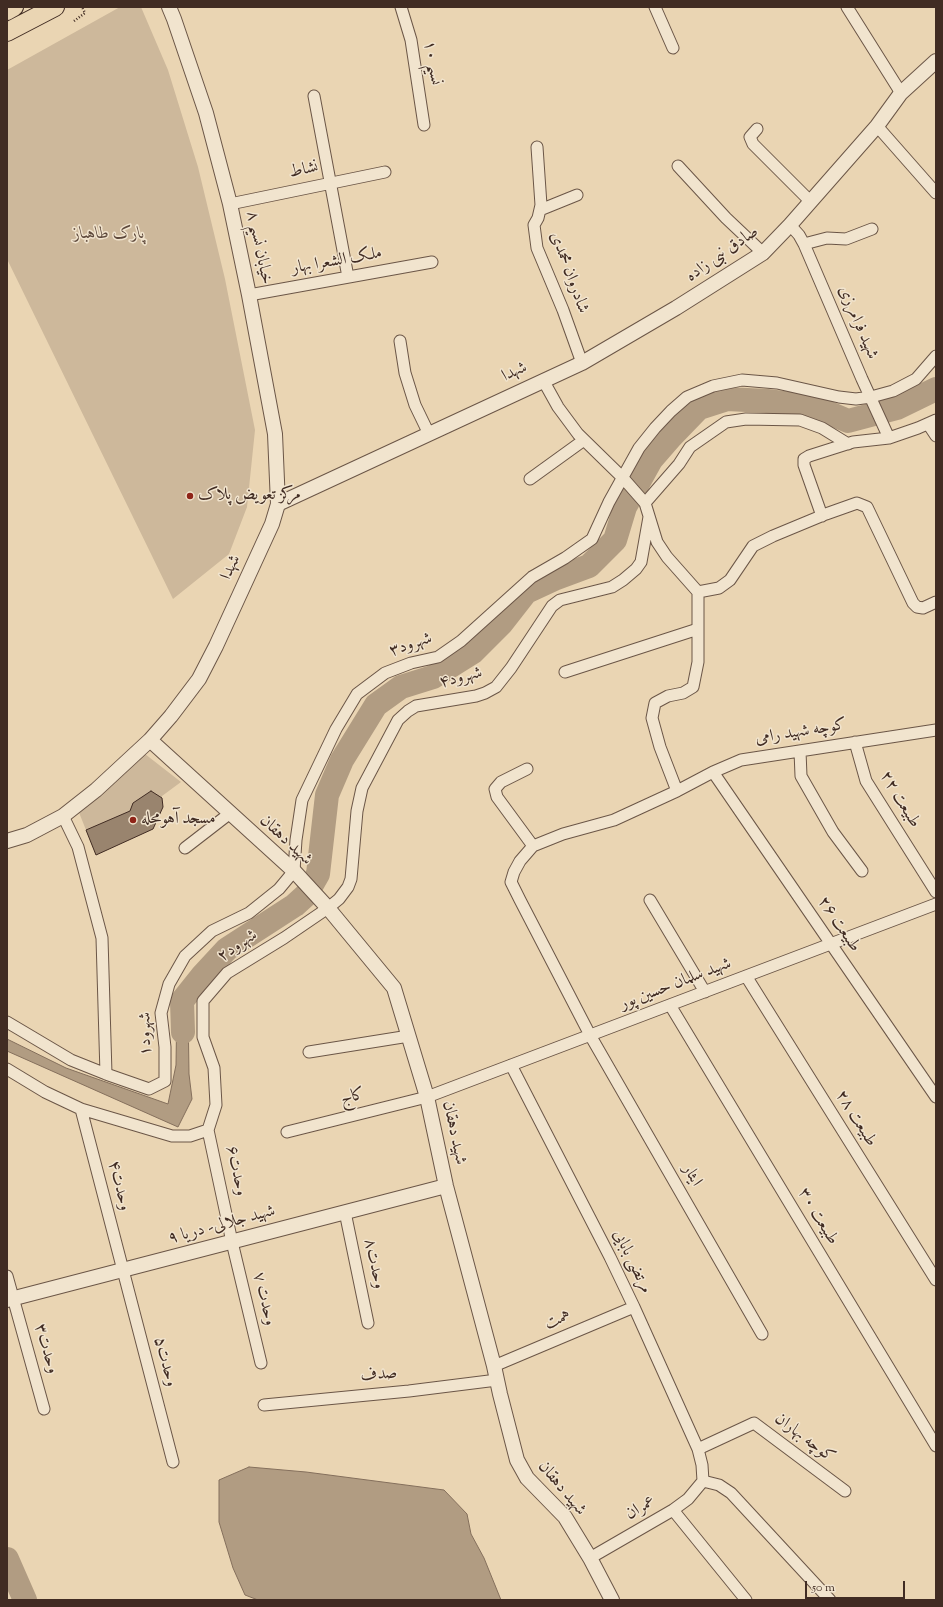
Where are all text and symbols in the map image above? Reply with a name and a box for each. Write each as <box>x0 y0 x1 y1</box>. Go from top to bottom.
street label: نسیم ۱۰ <box>417 39 445 87</box>
street label: نشاط <box>288 158 320 184</box>
street label: خیابان نسیم ۸ <box>240 209 276 287</box>
street label: صادق نبی زاده <box>683 223 763 287</box>
park label: پارک طاهباز <box>73 225 145 245</box>
street label: شادروان محمدی <box>544 229 592 317</box>
street label: ملک الشعرا بهار <box>290 244 384 280</box>
street label: شهید فرامرزی <box>832 283 882 363</box>
street label: شهدا <box>499 358 531 388</box>
place label: مرکز تعویض پلاک <box>198 486 301 506</box>
marker: مرکز تعویض پلاک <box>185 491 195 501</box>
street label: شهدا <box>217 552 247 584</box>
street label: شهرود۳ <box>387 629 435 663</box>
street label: شهرود۴ <box>437 664 485 694</box>
street label: کوچه شهید رامی <box>754 716 848 750</box>
street label: طبیعت ۲۲ <box>874 768 924 832</box>
place label: مسجد آهومحله <box>141 810 216 830</box>
street label: شهید دهقان <box>254 811 316 871</box>
marker: مسجد آهومحله <box>128 815 138 825</box>
street label: طبیعت ۲۶ <box>812 893 864 957</box>
street label: شهرود۲ <box>214 926 262 968</box>
street label: شهید سلمان حسین پور <box>617 954 735 1016</box>
street label: شهرود۱ <box>136 1012 158 1056</box>
street label: کاج <box>339 1085 367 1111</box>
street label: طبیعت ۲۸ <box>830 1087 880 1151</box>
street label: شهید دهقان <box>436 1099 470 1167</box>
street label: وحدت۶ <box>220 1144 250 1198</box>
street label: وحدت۴ <box>102 1159 134 1213</box>
street label: ایثار <box>677 1161 705 1191</box>
street label: طبیعت ۳۰ <box>792 1185 842 1249</box>
street label: شهید جلالی- دریا ۹ <box>166 1202 278 1250</box>
street label: مرتضی بابایی <box>607 1227 655 1297</box>
street label: وحدت۸ <box>358 1237 388 1291</box>
street label: وحدت ۷ <box>247 1270 279 1328</box>
street label: همت <box>542 1306 574 1336</box>
street label: وحدت۳ <box>28 1322 62 1376</box>
street label: وحدت۵ <box>148 1335 180 1389</box>
street label: صدف <box>360 1364 398 1388</box>
street label: کوچه بهاران <box>770 1410 838 1468</box>
street label: شهید دهقان <box>532 1458 590 1520</box>
street label: عمران <box>622 1492 660 1526</box>
scale bar <box>807 1573 907 1599</box>
text: 50 m <box>812 1579 835 1597</box>

